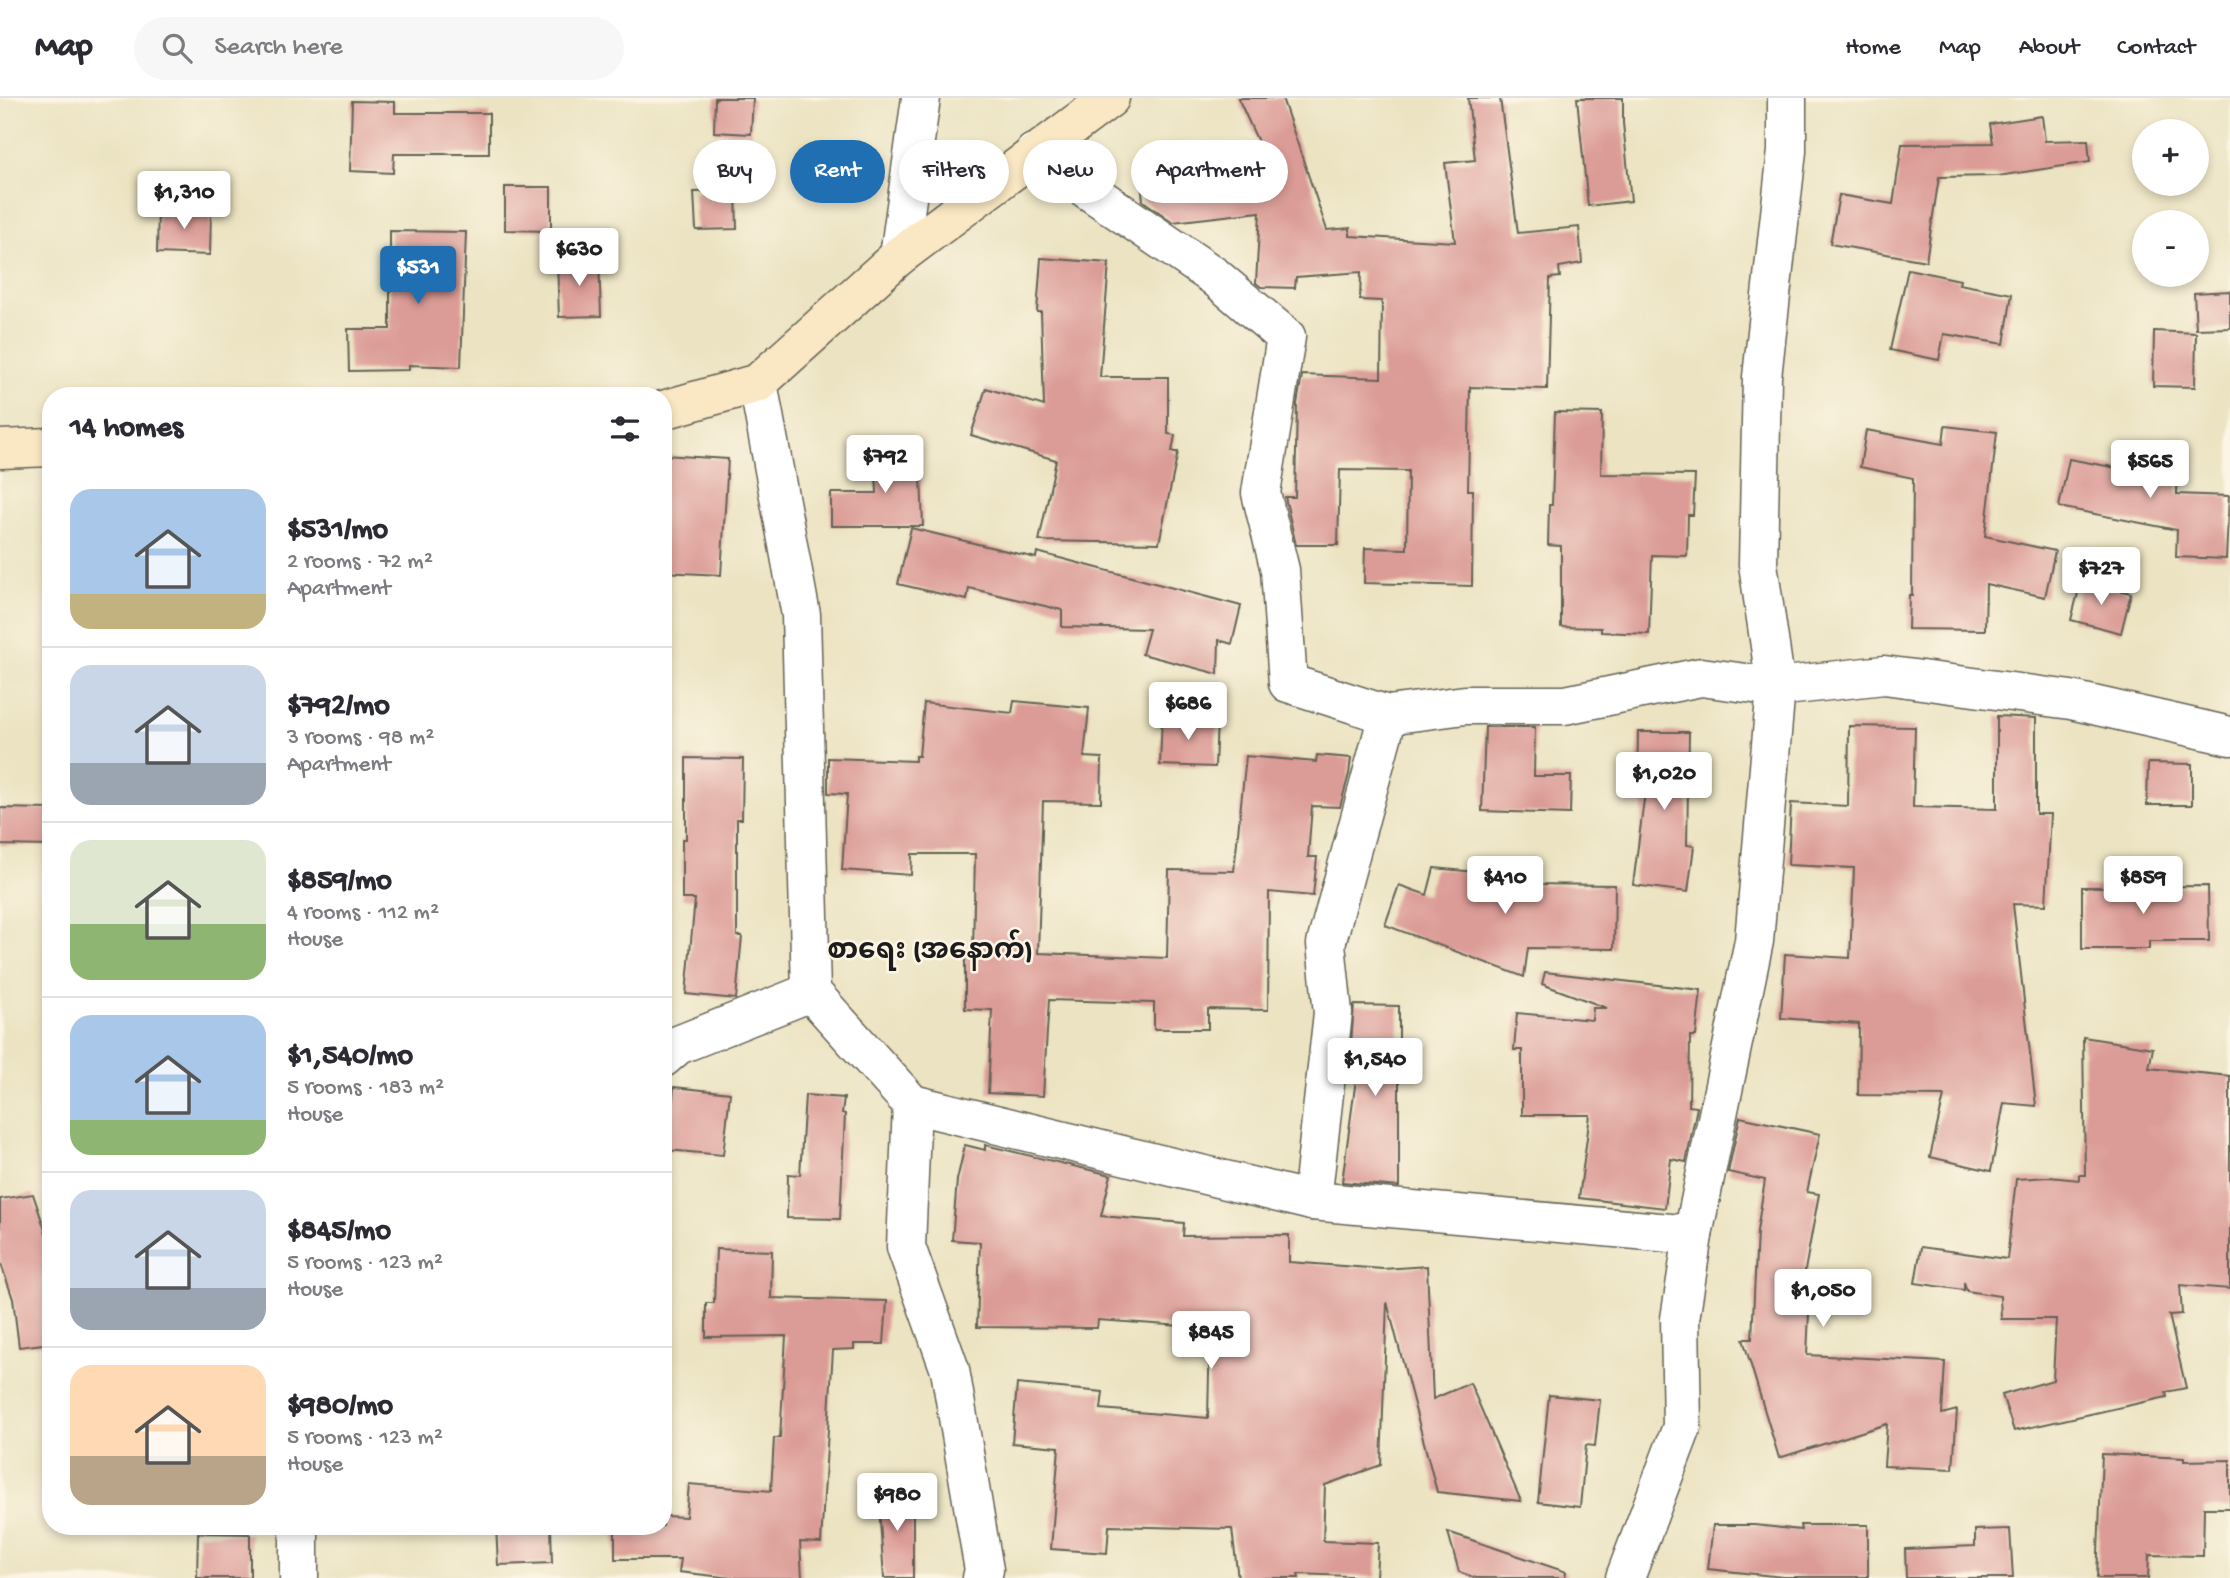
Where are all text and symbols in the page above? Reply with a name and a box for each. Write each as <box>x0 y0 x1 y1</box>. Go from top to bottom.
search box <box>134 17 624 80</box>
text: Map <box>35 29 92 67</box>
icon: search <box>158 29 196 67</box>
text: Search here <box>214 33 343 64</box>
text: Home <box>1845 34 1901 63</box>
text: Map <box>1939 34 1981 63</box>
text: About <box>2019 34 2079 63</box>
text: Contact <box>2117 34 2195 63</box>
map controls <box>2132 119 2209 287</box>
button: + <box>2132 119 2209 196</box>
chip: Buy <box>693 140 776 203</box>
chip: Rent <box>790 140 885 203</box>
chip: Filters <box>899 140 1009 203</box>
chip: New <box>1023 140 1117 203</box>
chip: Apartment <box>1131 140 1288 203</box>
pin: $1,310 <box>127 172 241 231</box>
text: $1,310 <box>153 180 215 207</box>
button: − <box>2132 210 2209 287</box>
pin: $630 <box>538 228 620 288</box>
text: $630 <box>556 237 603 264</box>
pin: $531 <box>377 246 459 306</box>
text: $531 <box>396 255 440 282</box>
icon: filters <box>606 410 644 448</box>
text: 14 homes <box>70 412 183 447</box>
pin: $792 <box>844 436 926 495</box>
pin: $565 <box>2109 440 2191 500</box>
text: $792 <box>862 444 908 471</box>
text: $565 <box>2127 449 2173 476</box>
text: $531/mo <box>287 514 388 549</box>
icon: home <box>126 517 210 601</box>
pin: $727 <box>2060 547 2142 607</box>
text: 2 rooms · 72 m² <box>287 549 433 576</box>
text: $727 <box>2078 556 2124 583</box>
text: Apartment <box>287 576 391 603</box>
pin: $686 <box>1147 682 1229 742</box>
text: $792/mo <box>287 690 390 725</box>
text: $686 <box>1165 691 1211 718</box>
icon: home <box>126 693 210 777</box>
text: 3 rooms · 98 m² <box>287 725 434 752</box>
text: Apartment <box>287 752 391 779</box>
pin: $1,020 <box>1607 752 1721 812</box>
text: $1,020 <box>1632 761 1696 788</box>
pin: $410 <box>1464 856 1546 916</box>
pin: $859 <box>2102 856 2184 916</box>
text: $859/mo <box>287 865 392 900</box>
text: $410 <box>1483 865 1527 892</box>
text: $859 <box>2120 865 2166 892</box>
icon: home <box>126 868 210 952</box>
text: 4 rooms · 112 m² <box>287 900 439 927</box>
text: House <box>287 927 343 954</box>
district label: စာရေး (အနောက်) <box>827 929 1033 971</box>
pin: $1,540 <box>1318 1038 1432 1098</box>
text: $1,540/mo <box>287 1040 413 1075</box>
icon: home <box>126 1043 210 1127</box>
text: $1,540 <box>1344 1047 1406 1074</box>
text: 5 rooms · 183 m² <box>287 1075 444 1102</box>
text: House <box>287 1102 343 1129</box>
text: $845/mo <box>287 1215 391 1250</box>
icon: home <box>126 1218 210 1302</box>
text: 5 rooms · 123 m² <box>287 1250 443 1277</box>
pin: $1,050 <box>1766 1270 1880 1329</box>
text: House <box>287 1277 343 1304</box>
text: $1,050 <box>1790 1278 1856 1305</box>
pin: $845 <box>1170 1312 1252 1371</box>
text: $845 <box>1188 1320 1234 1347</box>
text: $980/mo <box>287 1390 393 1425</box>
icon: home <box>126 1393 210 1477</box>
text: 5 rooms · 123 m² <box>287 1425 443 1452</box>
text: House <box>287 1452 343 1479</box>
pin: $980 <box>856 1474 938 1533</box>
text: $980 <box>873 1482 921 1509</box>

